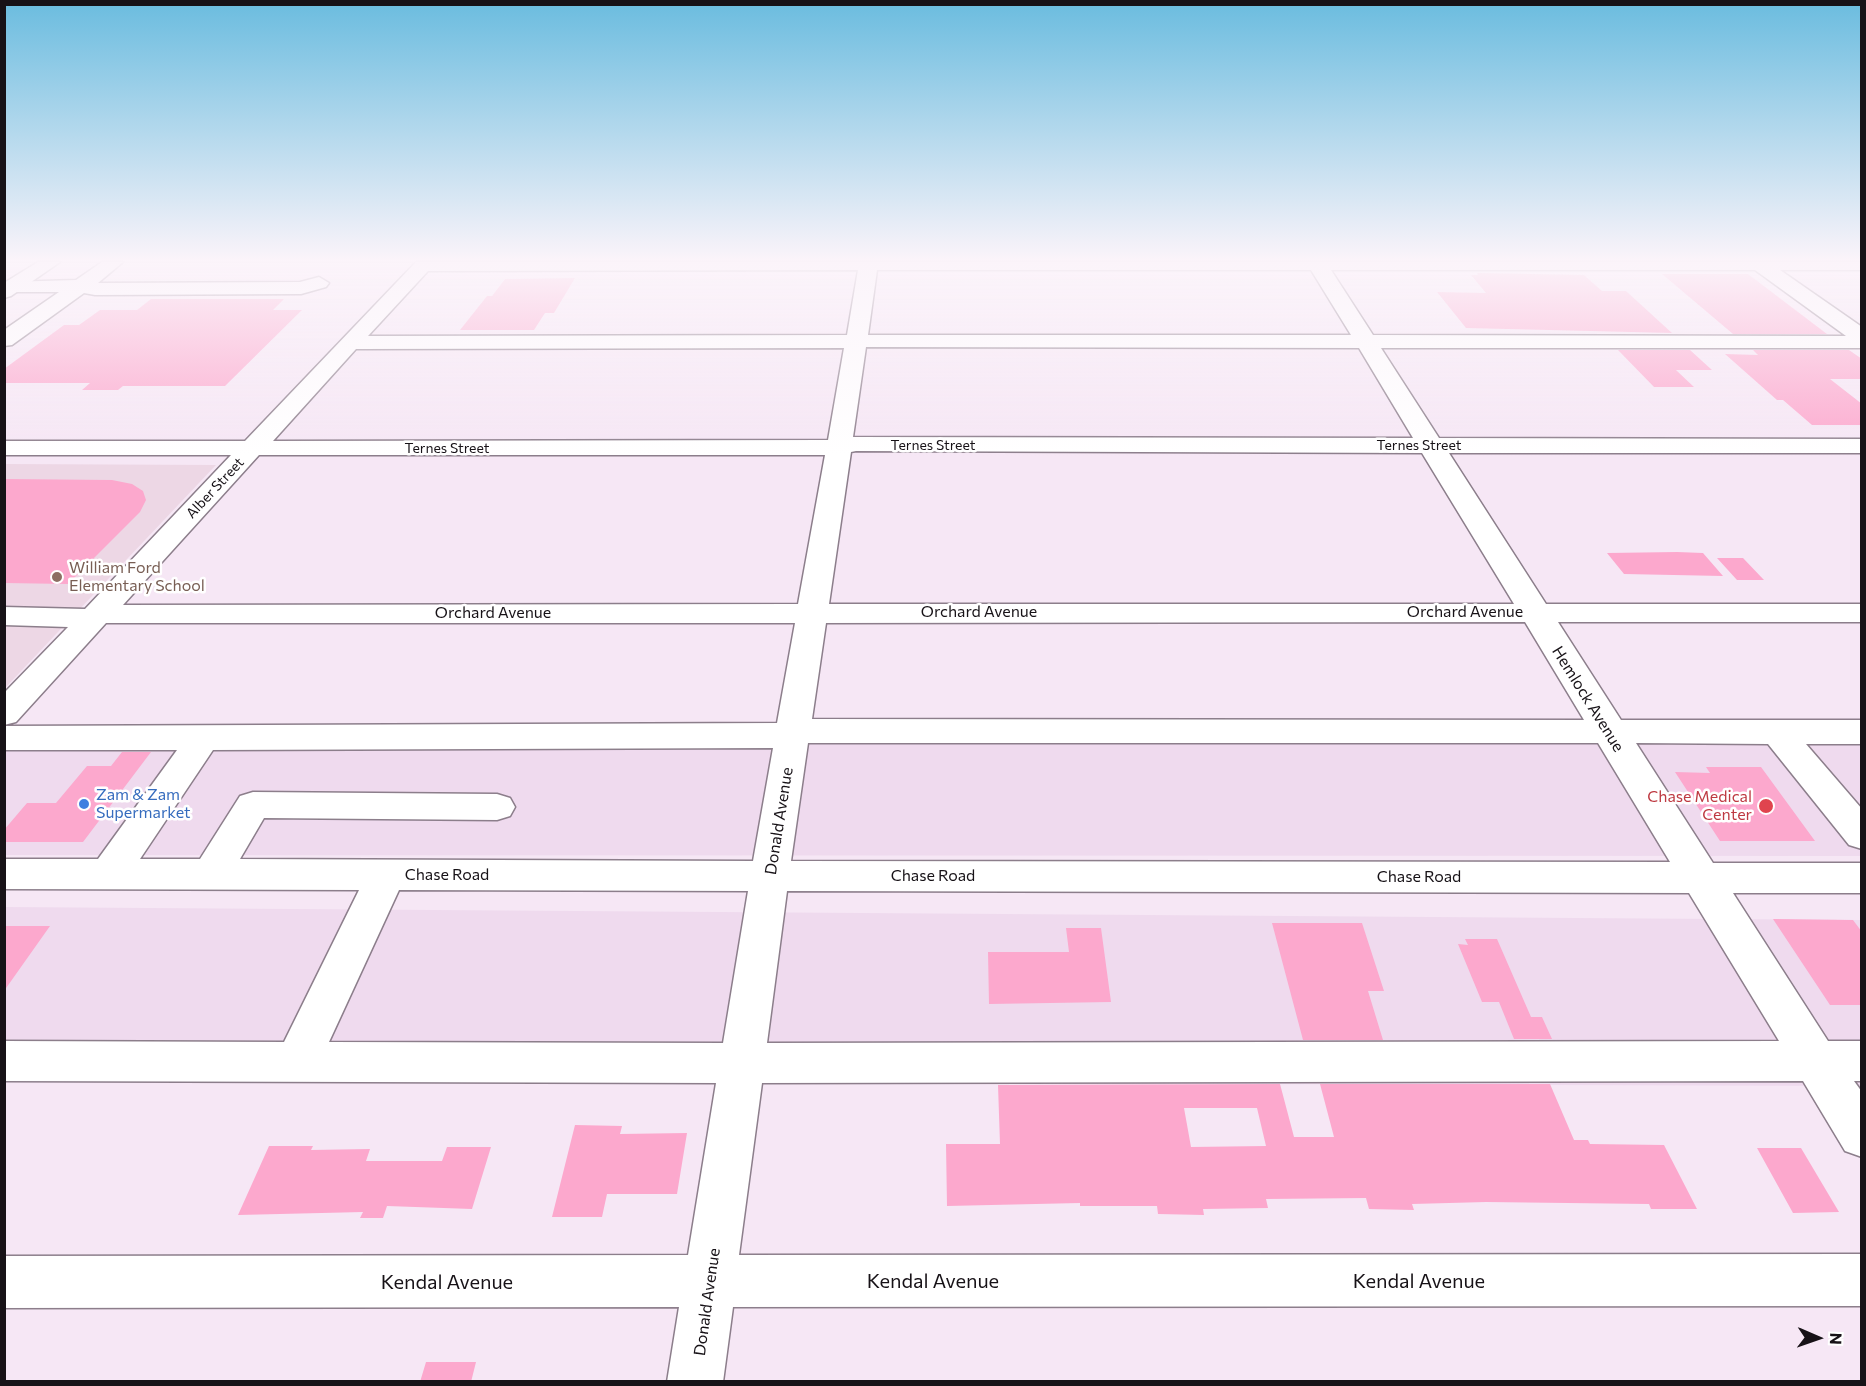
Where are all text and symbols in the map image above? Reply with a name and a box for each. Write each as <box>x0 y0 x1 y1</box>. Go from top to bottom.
street label: Ternes Street <box>891 437 975 453</box>
street label: Ternes Street <box>1377 437 1461 453</box>
street label: Ternes Street <box>405 440 489 456</box>
street label: Alber Street <box>183 454 247 522</box>
place label: William Ford Elementary School <box>69 558 205 596</box>
marker: William Ford Elementary School <box>50 570 64 584</box>
street label: Orchard Avenue <box>921 602 1037 622</box>
street label: Orchard Avenue <box>1407 602 1523 622</box>
street label: Orchard Avenue <box>435 603 551 623</box>
street label: Hemlock Avenue <box>1548 643 1628 755</box>
street label: Donald Avenue <box>761 766 797 876</box>
place label: Zam & Zam Supermarket <box>96 785 191 823</box>
place label: Chase Medical Center <box>1647 787 1752 825</box>
marker: Zam & Zam Supermarket <box>77 797 91 811</box>
marker: Chase Medical Center <box>1757 797 1775 815</box>
street label: Chase Road <box>405 865 489 885</box>
street label: Chase Road <box>891 866 975 886</box>
street label: Chase Road <box>1377 867 1461 887</box>
street label: Donald Avenue <box>690 1247 724 1357</box>
street label: Kendal Avenue <box>867 1269 999 1293</box>
street label: Kendal Avenue <box>1353 1269 1485 1293</box>
street label: Kendal Avenue <box>381 1270 513 1294</box>
north arrow <box>1788 1308 1848 1368</box>
text: N <box>1827 1332 1846 1345</box>

